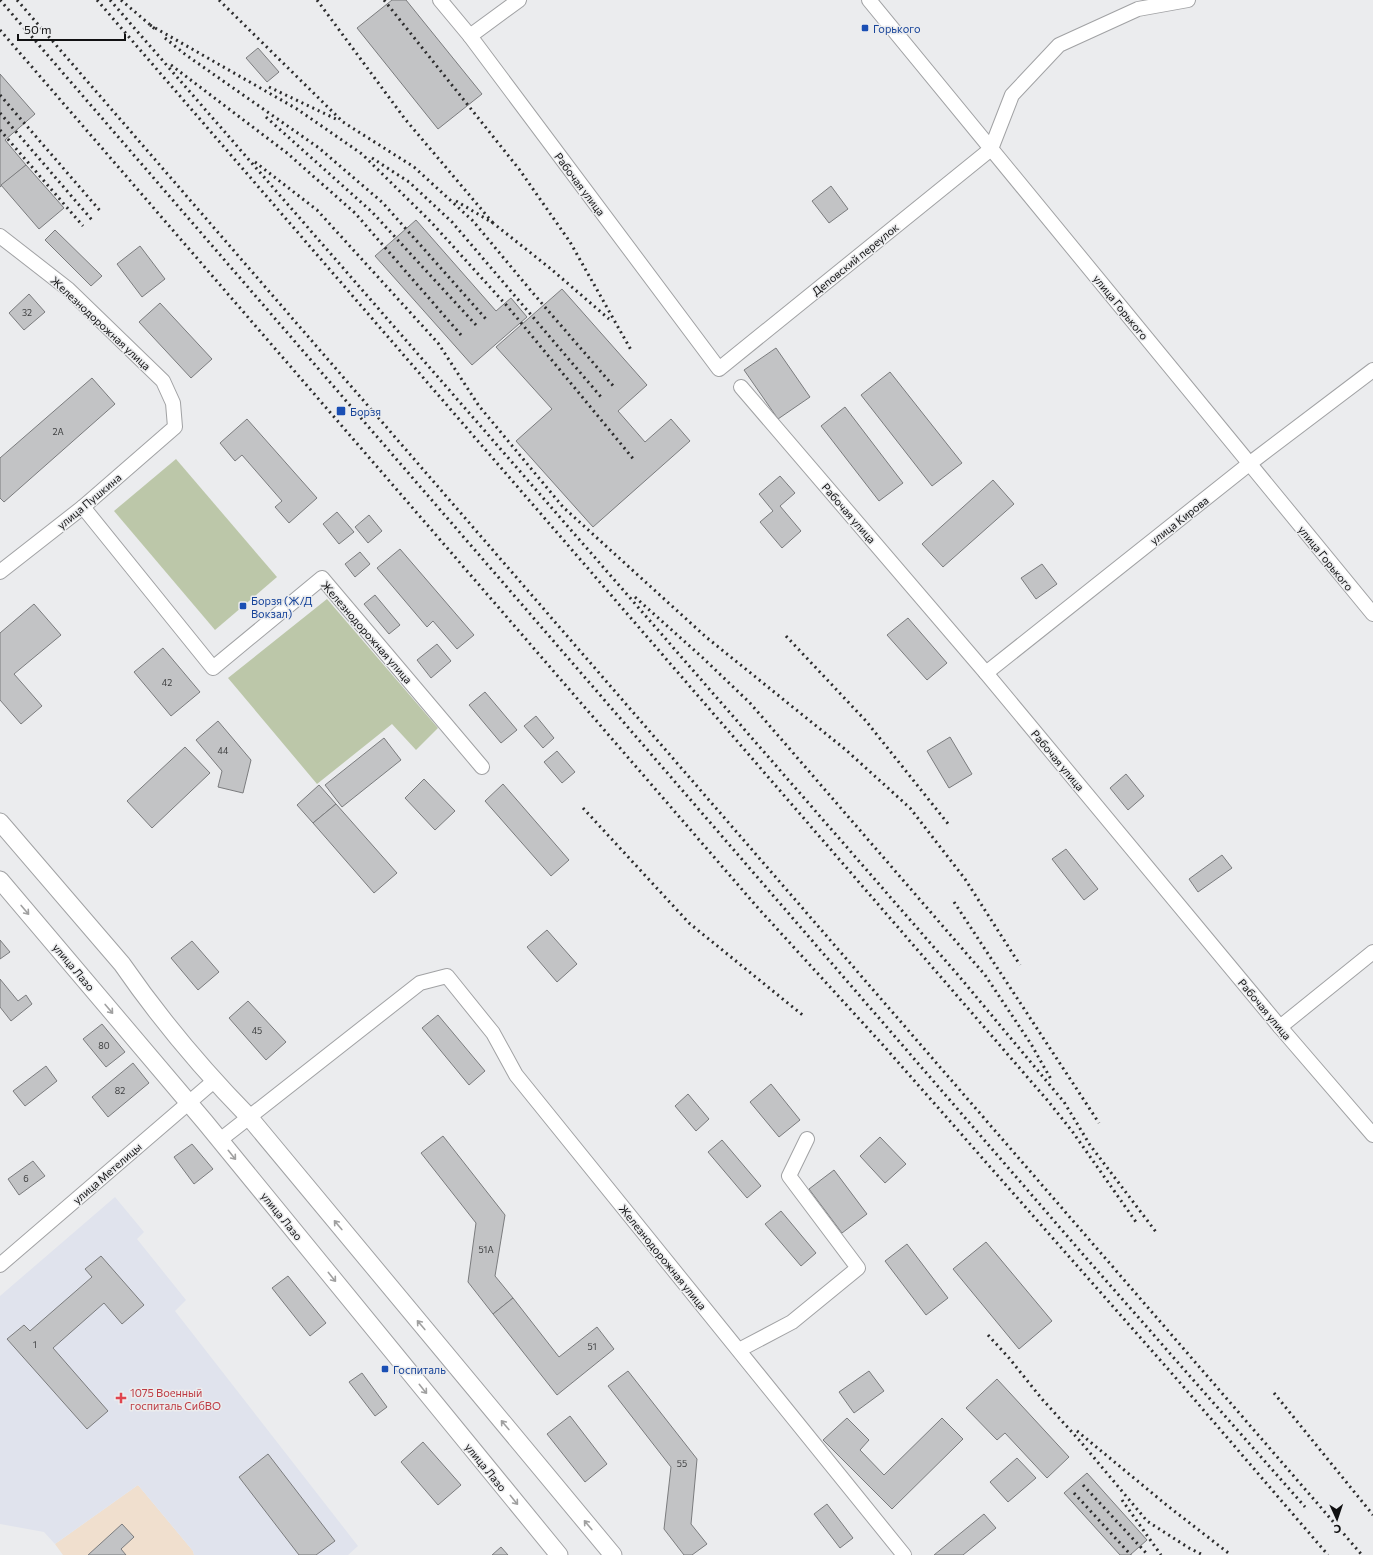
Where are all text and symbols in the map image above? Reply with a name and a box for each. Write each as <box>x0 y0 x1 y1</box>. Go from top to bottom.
scale bar <box>18 16 125 42</box>
text: 50 m <box>24 22 52 36</box>
place label: Горького <box>873 22 921 35</box>
marker: Горького <box>860 23 870 33</box>
street label: Рабочая улица <box>552 150 608 218</box>
street label: Деповский переулок <box>809 220 901 298</box>
street label: улица Горького <box>1091 272 1151 342</box>
street label: Железнодорожная улица <box>49 273 153 373</box>
house number: 32 <box>22 307 32 318</box>
marker: Борзя <box>335 405 347 417</box>
place label: Борзя <box>350 405 381 418</box>
house number: 2А <box>52 426 64 437</box>
street label: улица Пушкина <box>54 471 124 531</box>
street label: Рабочая улица <box>819 480 879 546</box>
street label: улица Кирова <box>1147 493 1211 547</box>
street label: улица Горького <box>1296 523 1356 593</box>
street label: Железнодорожная улица <box>319 578 415 686</box>
place label: Борзя (Ж/Д Вокзал) <box>251 594 313 620</box>
marker: Борзя (Ж/Д Вокзал) <box>238 601 248 611</box>
house number: 42 <box>162 677 172 688</box>
street label: Рабочая улица <box>1029 727 1087 793</box>
house number: 44 <box>218 745 229 756</box>
one-way arrow <box>21 904 30 915</box>
street label: улица Лазо <box>50 941 98 994</box>
street label: Рабочая улица <box>1236 976 1294 1042</box>
one-way arrow <box>105 1003 114 1014</box>
house number: 45 <box>252 1025 262 1036</box>
house number: 80 <box>98 1040 110 1051</box>
house number: 82 <box>115 1085 125 1096</box>
street label: улица Метелицы <box>70 1140 144 1206</box>
one-way arrow <box>228 1149 236 1160</box>
house number: 6 <box>23 1173 29 1184</box>
street label: улица Лазо <box>259 1189 306 1243</box>
street label: Железнодорожная улица <box>617 1202 709 1312</box>
one-way arrow <box>334 1220 343 1230</box>
house number: 51А <box>478 1244 494 1255</box>
one-way arrow <box>327 1272 336 1283</box>
one-way arrow <box>417 1320 426 1330</box>
house number: 1 <box>33 1339 37 1350</box>
house number: 51 <box>587 1341 597 1352</box>
place label: Госпиталь <box>393 1363 446 1376</box>
marker: Госпиталь <box>380 1364 390 1374</box>
one-way arrow <box>418 1383 427 1394</box>
place label: 1075 Военный госпиталь СибВО <box>130 1386 221 1412</box>
marker: 1075 Военный госпиталь СибВО <box>115 1392 127 1404</box>
one-way arrow <box>500 1420 509 1430</box>
street label: улица Лазо <box>463 1440 510 1494</box>
house number: 55 <box>677 1458 687 1469</box>
one-way arrow <box>509 1495 518 1506</box>
north arrow <box>1317 1499 1357 1539</box>
one-way arrow <box>583 1520 592 1530</box>
text: С <box>1333 1523 1342 1536</box>

